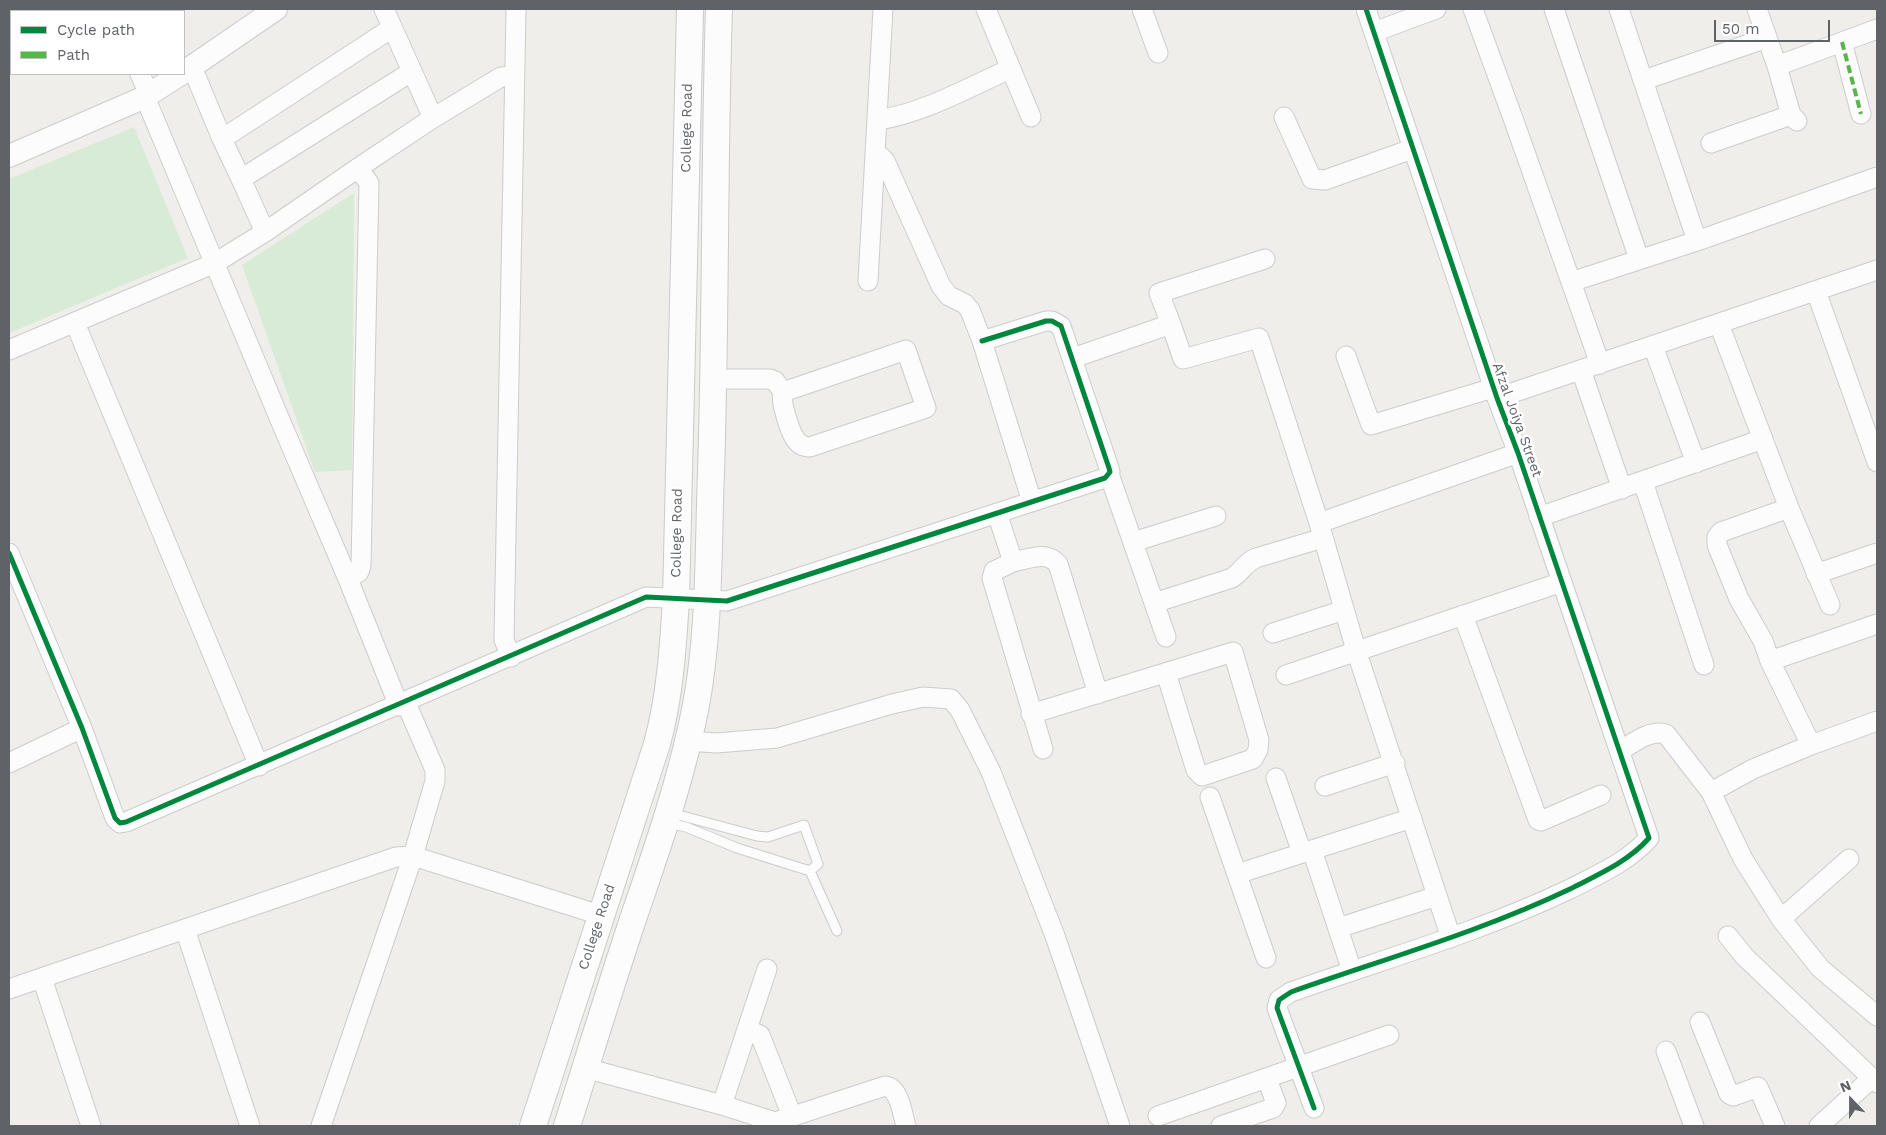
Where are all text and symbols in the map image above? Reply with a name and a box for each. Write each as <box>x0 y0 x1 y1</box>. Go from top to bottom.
legend <box>10 10 185 75</box>
scale bar <box>1716 10 1832 42</box>
text: 50 m <box>1722 20 1759 38</box>
text: Cycle path <box>57 21 135 39</box>
text: Path <box>57 46 90 64</box>
street label: College Road <box>678 83 696 173</box>
street label: Afzal Joiya Street <box>1488 360 1546 480</box>
street label: College Road <box>668 488 686 578</box>
street label: College Road <box>575 882 619 972</box>
north arrow <box>1826 1075 1876 1125</box>
text: N <box>1838 1077 1853 1095</box>

